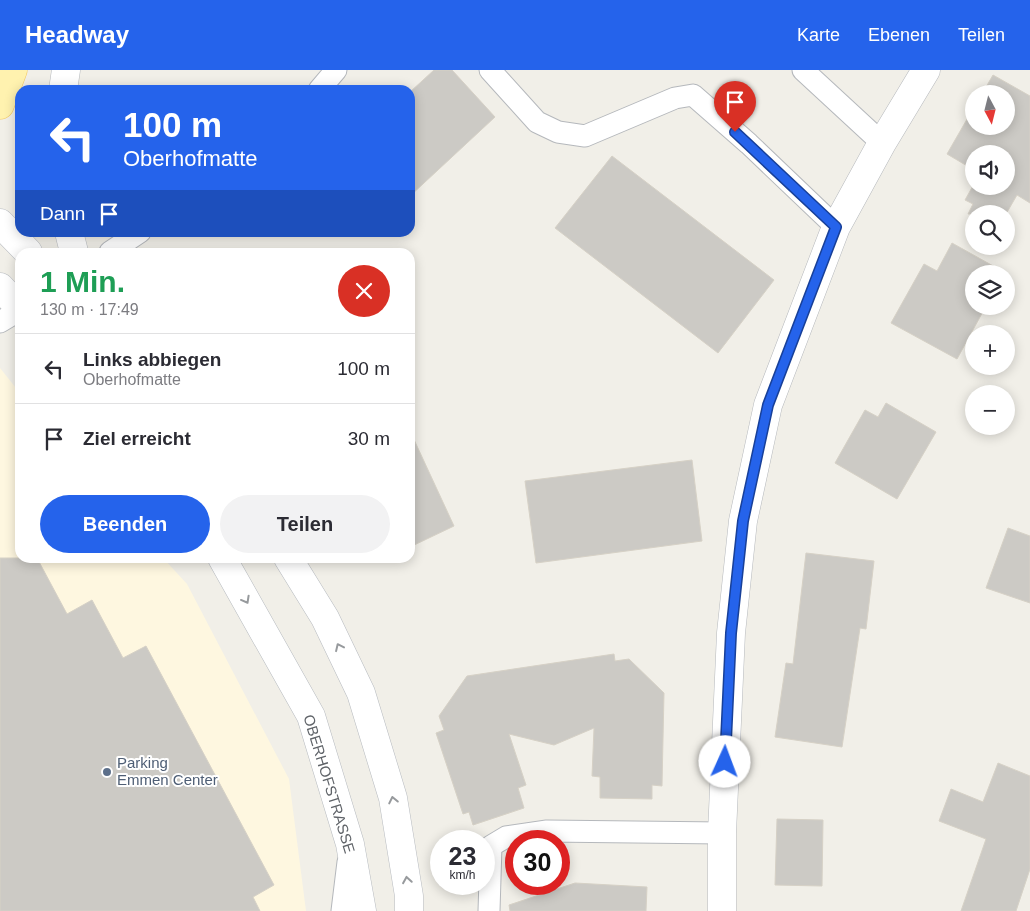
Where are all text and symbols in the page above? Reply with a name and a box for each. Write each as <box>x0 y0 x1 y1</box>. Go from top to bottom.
text: Headway <box>25 21 129 48</box>
text: Karte <box>797 25 840 45</box>
text: Ebenen <box>868 25 930 45</box>
text: Teilen <box>958 25 1005 45</box>
pin <box>714 81 756 132</box>
north arrow <box>965 85 1015 135</box>
map controls <box>965 85 1015 435</box>
icon: arrive <box>721 88 749 116</box>
icon: left <box>40 105 105 170</box>
text: 100 m <box>123 105 222 144</box>
button: sound <box>965 145 1015 195</box>
text: Oberhofmatte <box>123 146 258 171</box>
icon: arrive <box>95 200 123 228</box>
text: Dann <box>40 203 85 224</box>
button: search <box>965 205 1015 255</box>
text: 1 Min. <box>40 265 125 298</box>
button: close <box>338 265 390 317</box>
button: layers <box>965 265 1015 315</box>
text: 130 m · 17:49 <box>40 301 139 318</box>
button: + <box>965 325 1015 375</box>
text: Links abbiegen <box>83 349 221 370</box>
icon: left <box>40 355 68 383</box>
text: 100 m <box>337 358 390 379</box>
text: Oberhofmatte <box>83 371 181 388</box>
button: − <box>965 385 1015 435</box>
icon: arrive <box>40 425 68 453</box>
text: Ziel erreicht <box>83 428 191 449</box>
text: 30 m <box>348 428 390 449</box>
button: Beenden <box>40 495 210 553</box>
button: Teilen <box>220 495 390 553</box>
one-way arrow <box>240 595 250 604</box>
one-way arrow <box>335 644 345 653</box>
street label: OBERHOFSTRASSE <box>300 712 359 855</box>
position arrow <box>698 735 750 787</box>
place label: Parking Emmen Center <box>117 754 218 788</box>
marker: Parking Emmen Center <box>101 766 113 778</box>
one-way arrow <box>388 796 399 805</box>
speed limit sign: 30 <box>505 830 570 895</box>
text: 23 <box>449 842 476 870</box>
text: km/h <box>449 868 476 882</box>
one-way arrow <box>402 875 412 884</box>

